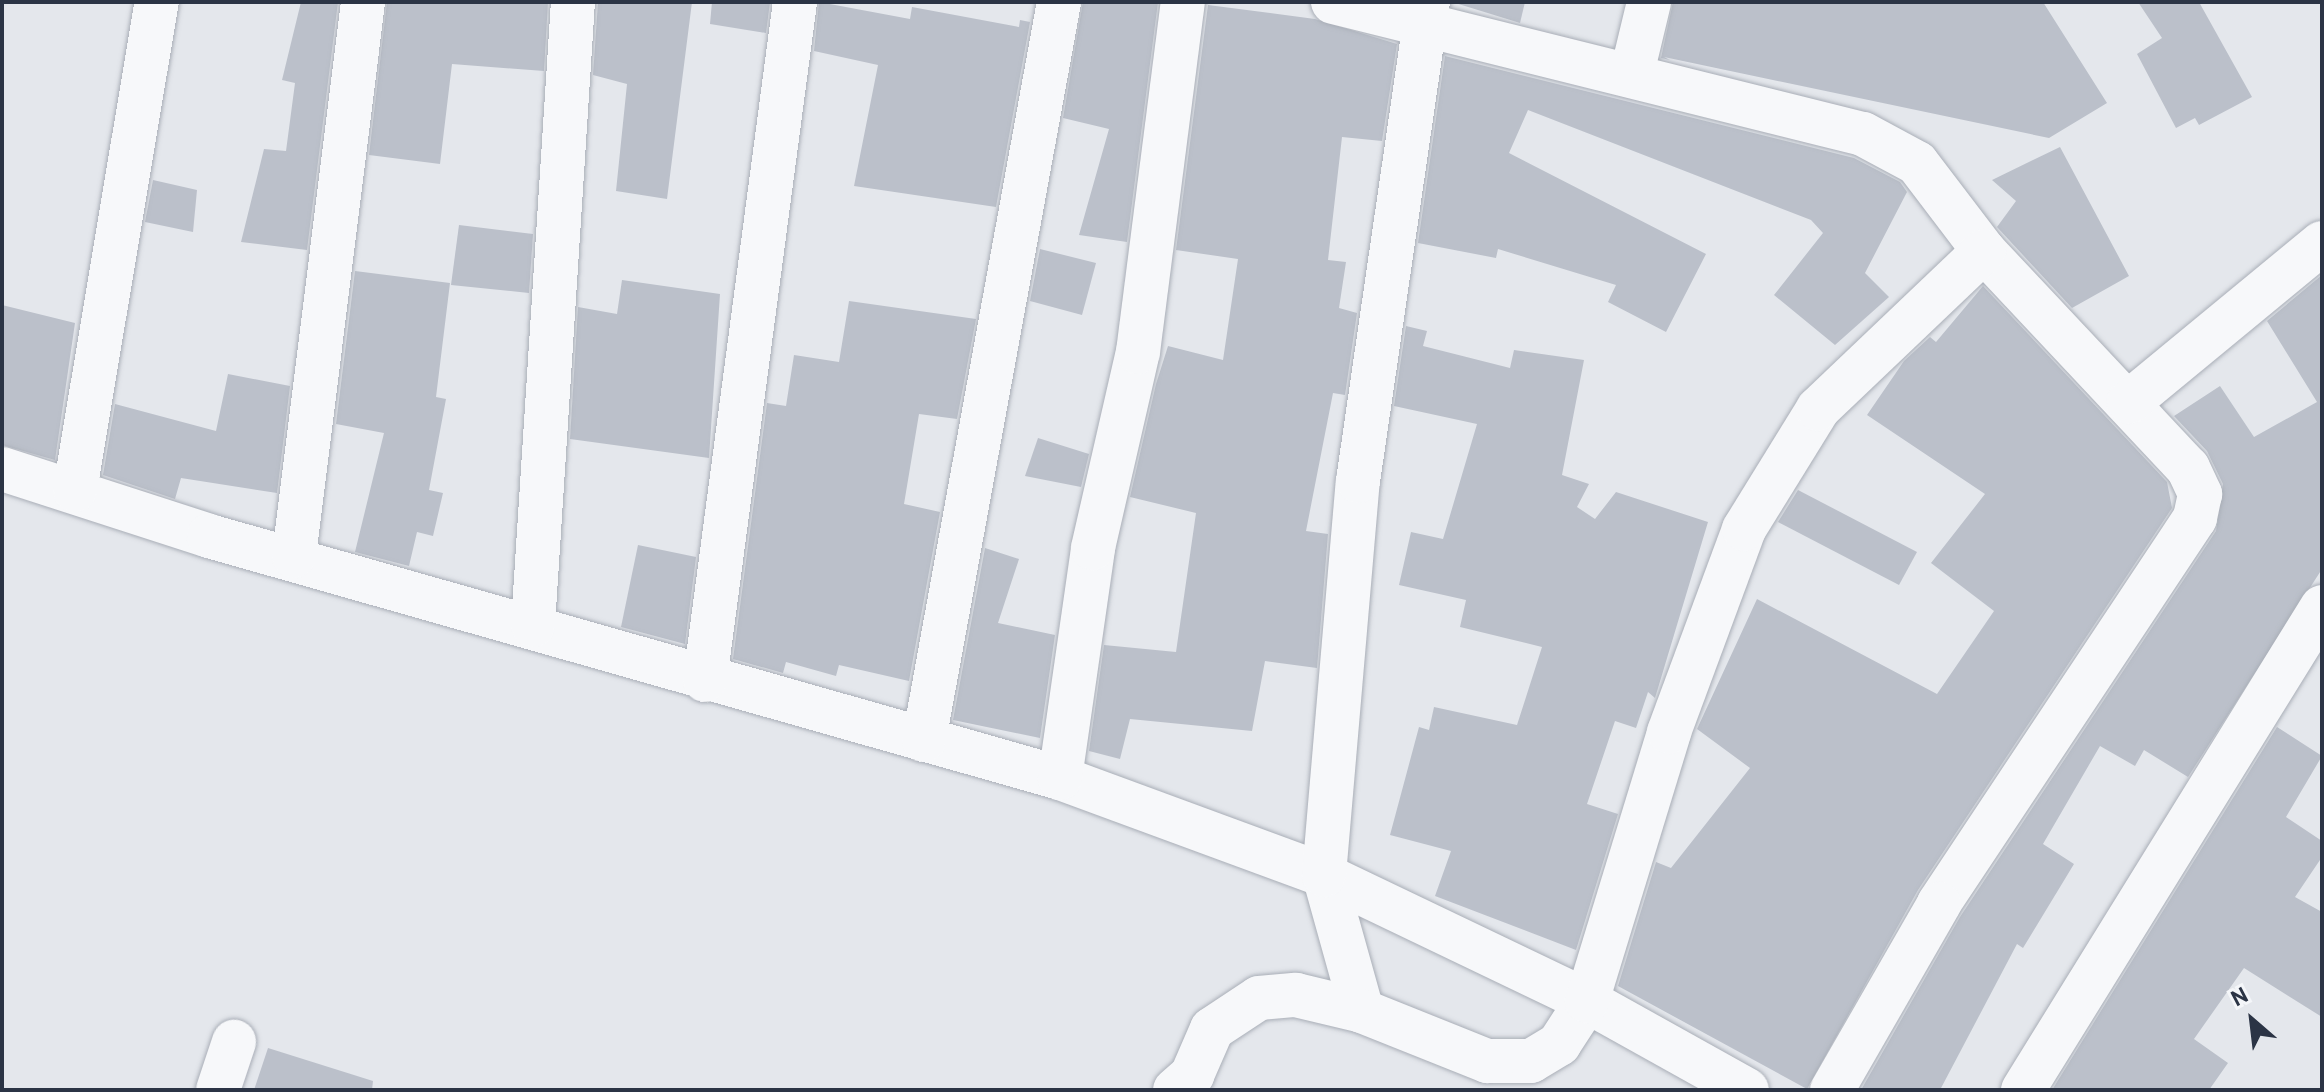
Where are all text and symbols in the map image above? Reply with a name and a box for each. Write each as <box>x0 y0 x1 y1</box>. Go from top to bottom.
north arrow <box>2212 980 2292 1060</box>
text: N <box>2227 983 2254 1014</box>

